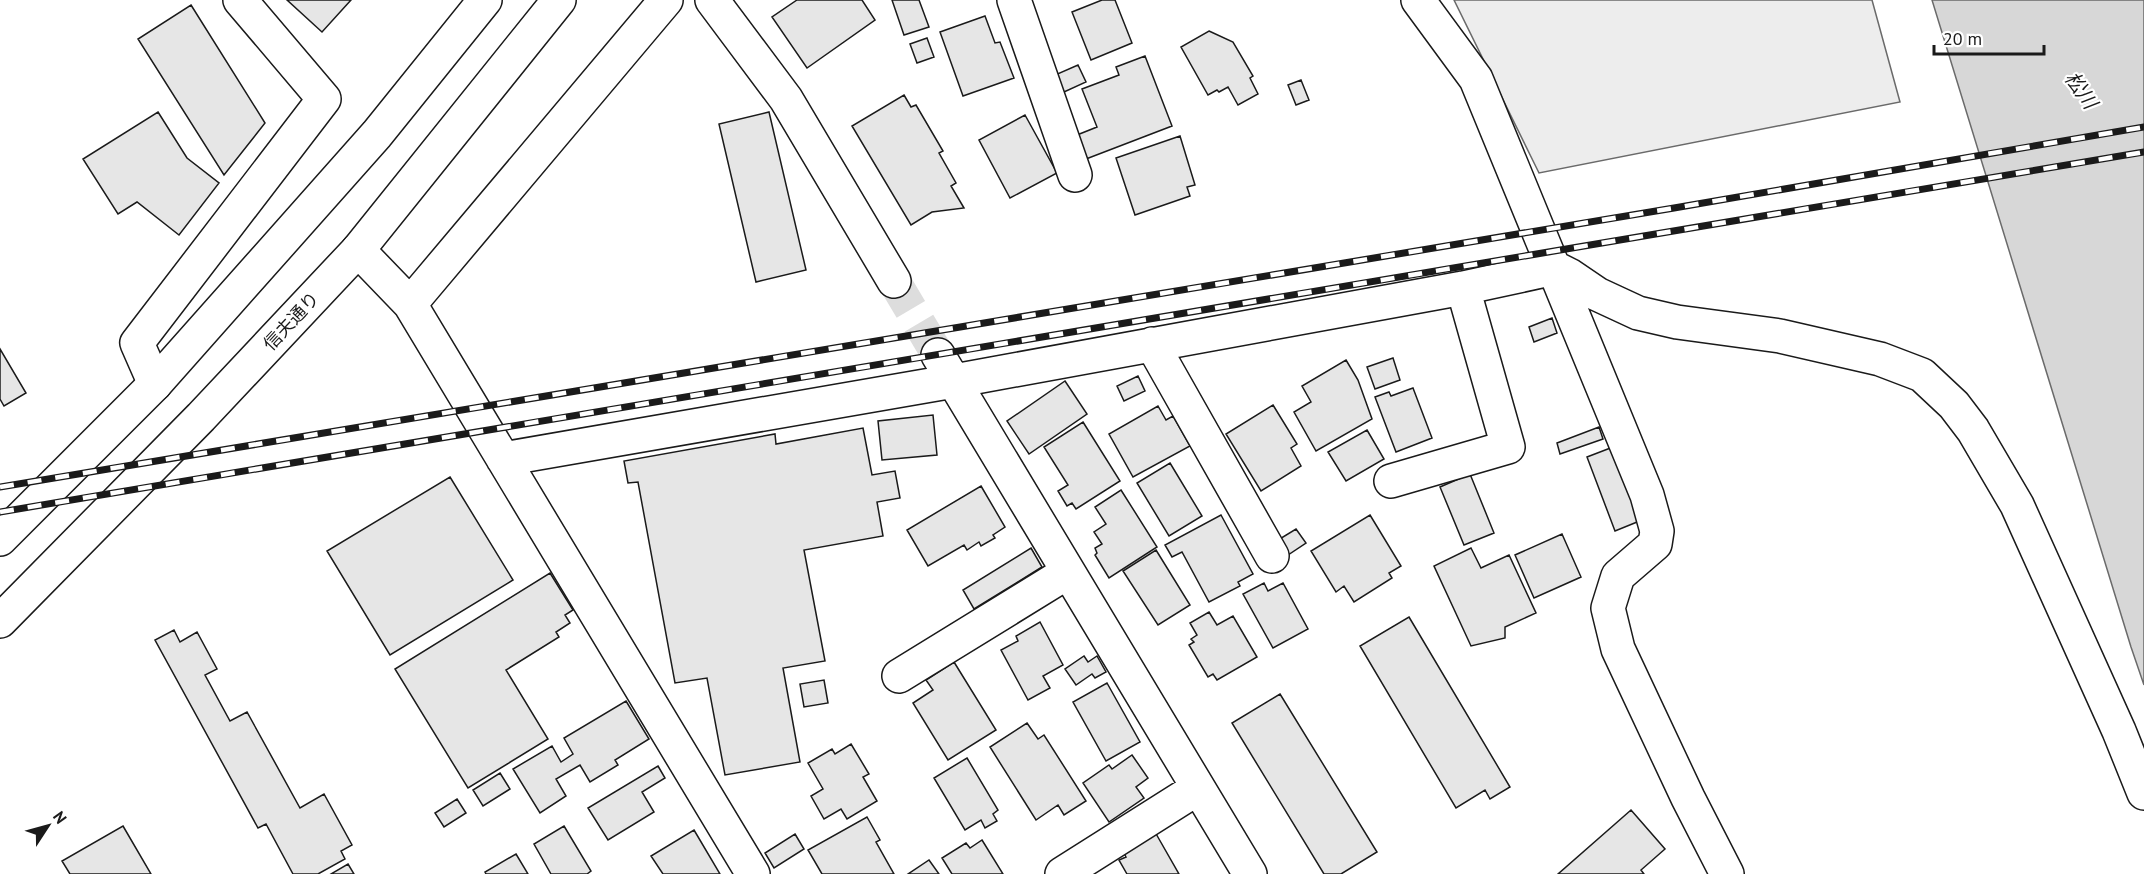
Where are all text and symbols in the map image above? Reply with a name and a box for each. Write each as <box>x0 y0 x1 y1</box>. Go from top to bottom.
scale bar <box>1934 18 2044 56</box>
text: 20 m <box>1943 27 1982 50</box>
water label: 松川 <box>2059 66 2104 115</box>
street label: 信夫通り <box>258 287 324 355</box>
north arrow <box>18 796 78 856</box>
text: N <box>49 807 71 827</box>

